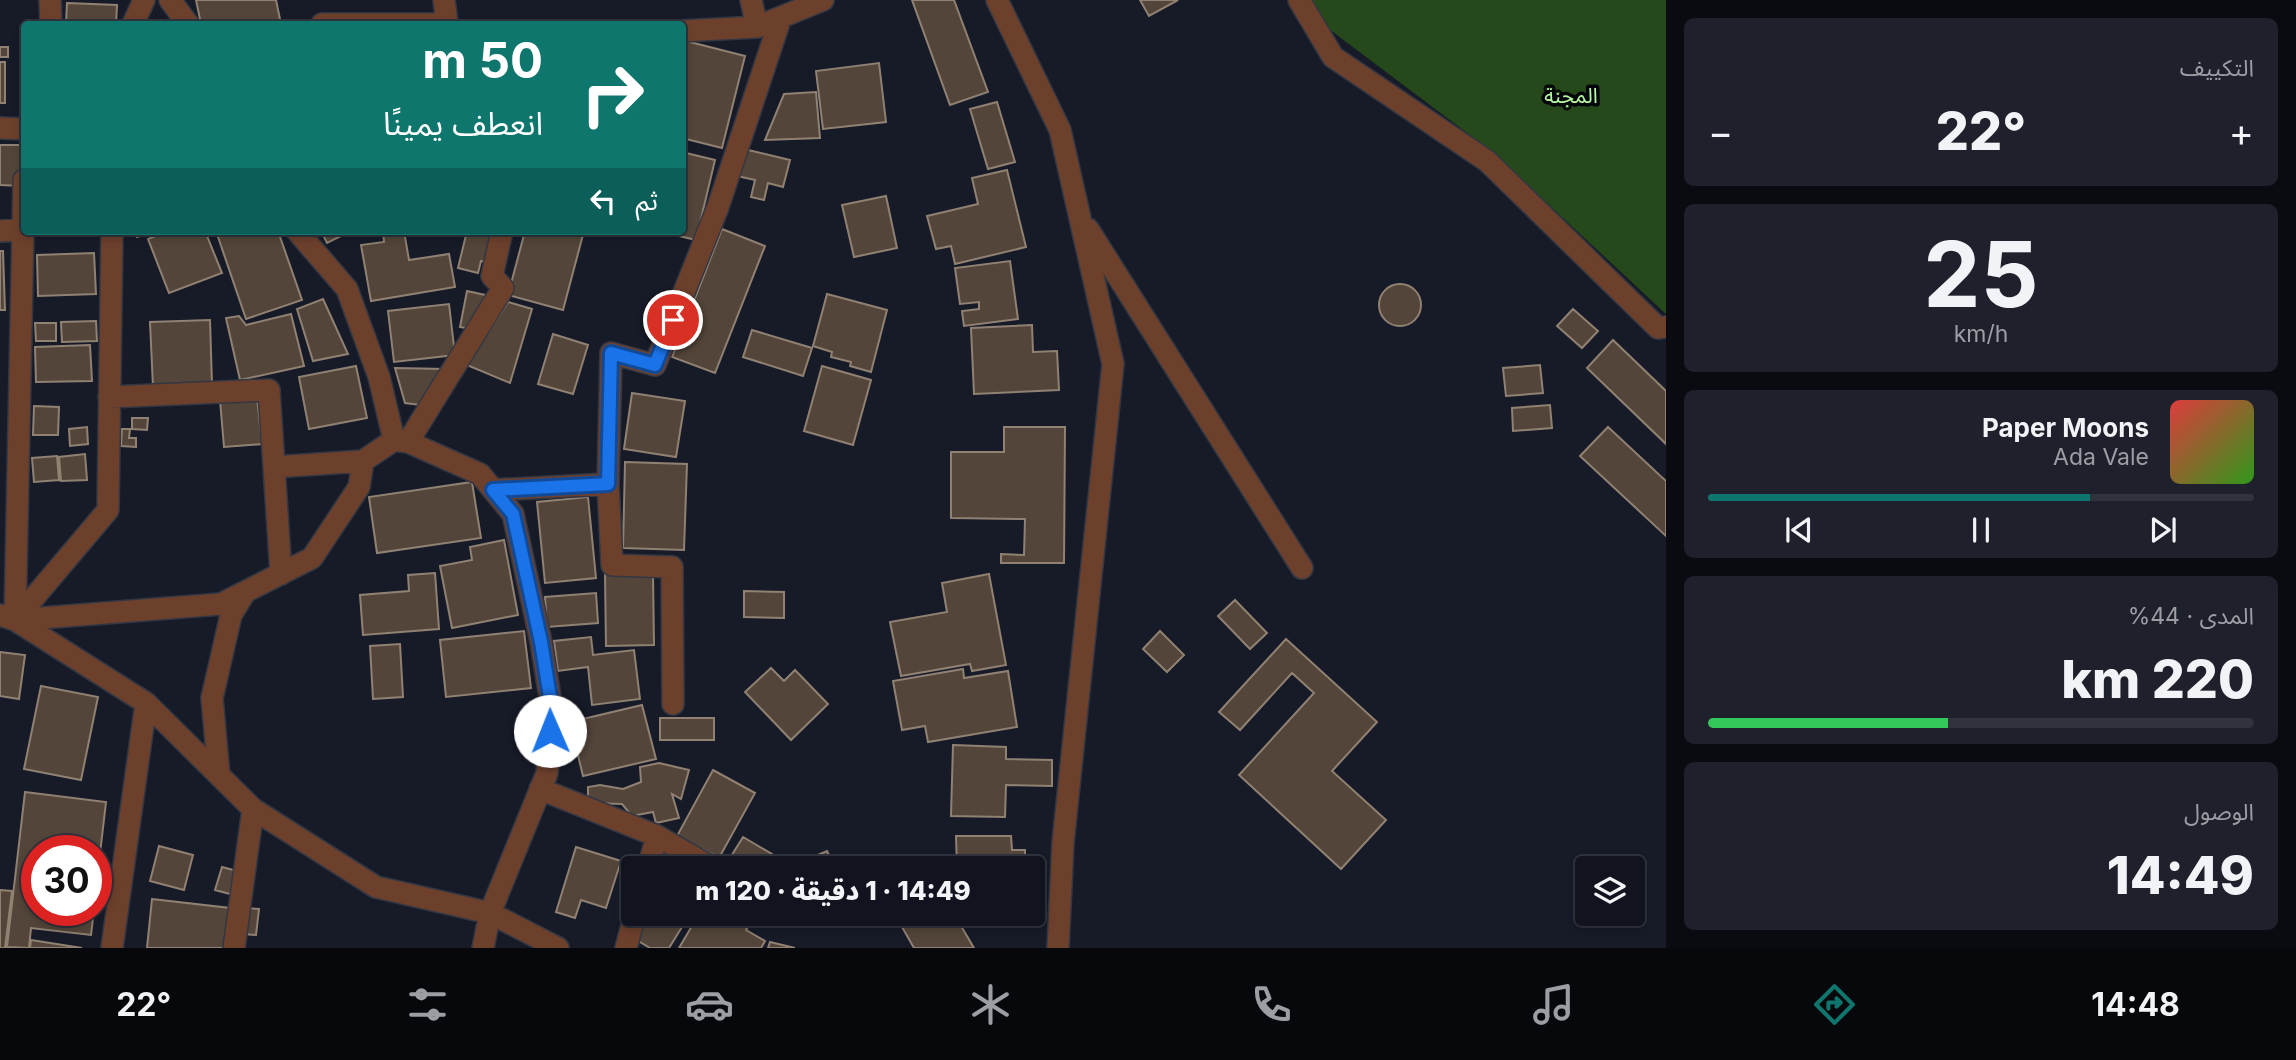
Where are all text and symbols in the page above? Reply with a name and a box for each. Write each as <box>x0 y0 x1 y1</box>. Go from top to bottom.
text: 50 m <box>422 31 543 90</box>
icon: right <box>567 49 658 140</box>
text: التكييف <box>2180 54 2254 82</box>
park label: المجنة <box>1544 83 1598 108</box>
text: 22° <box>1936 100 2026 163</box>
text: انعطف يمينًا <box>383 104 543 143</box>
text: − <box>1708 109 1733 155</box>
text: + <box>2229 109 2254 155</box>
icon: left <box>584 182 622 220</box>
text: ثم <box>636 185 658 216</box>
text: 25 <box>1923 219 2039 329</box>
pin <box>643 290 703 350</box>
icon: arrive <box>654 301 692 339</box>
text: km/h <box>1954 320 2008 348</box>
text: Paper Moons <box>1982 412 2149 443</box>
text: Ada Vale <box>2053 443 2149 471</box>
icon: previous <box>1780 511 1818 549</box>
icon: pause <box>1962 511 2000 549</box>
icon: next <box>2144 511 2182 549</box>
text: المدى · 44% <box>2128 602 2254 630</box>
text: 220 km <box>2061 648 2254 711</box>
position arrow <box>513 694 587 768</box>
text: الوصول <box>2184 798 2254 826</box>
speed limit sign: 30 <box>21 835 112 926</box>
text: 14:49 <box>2107 844 2254 907</box>
map controls <box>1575 856 1645 926</box>
button: layers <box>1575 856 1645 926</box>
text: 14:49 · 1 دقيقة · 120 m <box>695 875 971 906</box>
icon: filters <box>403 980 452 1029</box>
icon: car <box>685 980 734 1029</box>
icon: climate <box>966 980 1015 1029</box>
icon: phone <box>1247 980 1296 1029</box>
icon: music <box>1529 980 1578 1029</box>
icon: directions <box>1810 980 1859 1029</box>
text: 22° <box>116 985 171 1024</box>
text: 14:48 <box>2091 985 2180 1024</box>

